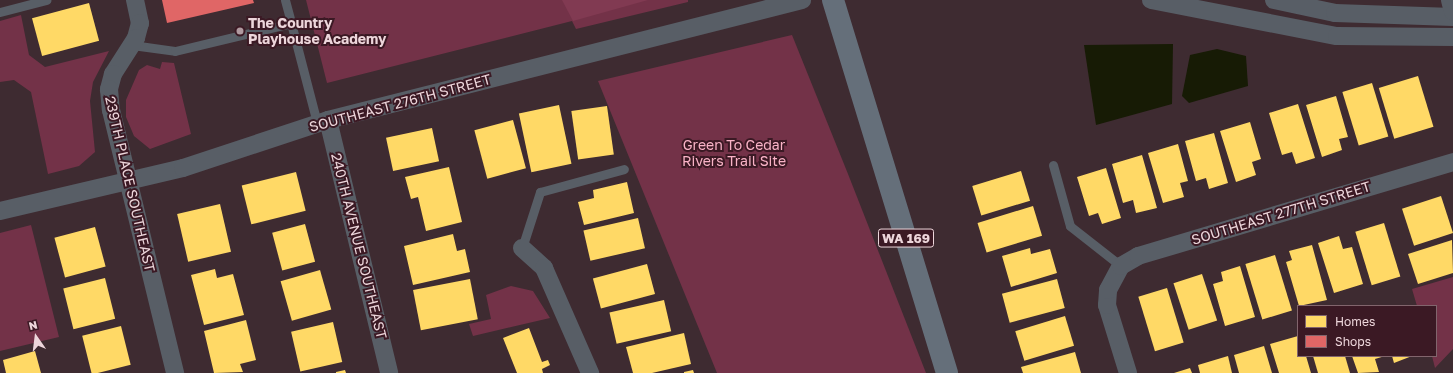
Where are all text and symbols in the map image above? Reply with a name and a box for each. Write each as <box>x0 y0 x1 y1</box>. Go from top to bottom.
place label: The Country Playhouse Academy <box>248 15 386 48</box>
marker: The Country Playhouse Academy <box>235 26 245 36</box>
street label: SOUTHEAST 276TH STREET <box>307 71 493 135</box>
street label: 239TH PLACE SOUTHEAST <box>102 94 158 274</box>
park label: Green To Cedar Rivers Trail Site <box>682 137 786 170</box>
street label: 240TH AVENUE SOUTHEAST <box>328 151 390 341</box>
street label: SOUTHEAST 277TH STREET <box>1189 178 1373 248</box>
road number: WA 169 <box>878 227 934 249</box>
legend <box>1297 305 1437 357</box>
text: Homes <box>1335 314 1375 329</box>
north arrow <box>16 317 56 357</box>
text: N <box>27 318 39 332</box>
text: Shops <box>1335 334 1371 349</box>

